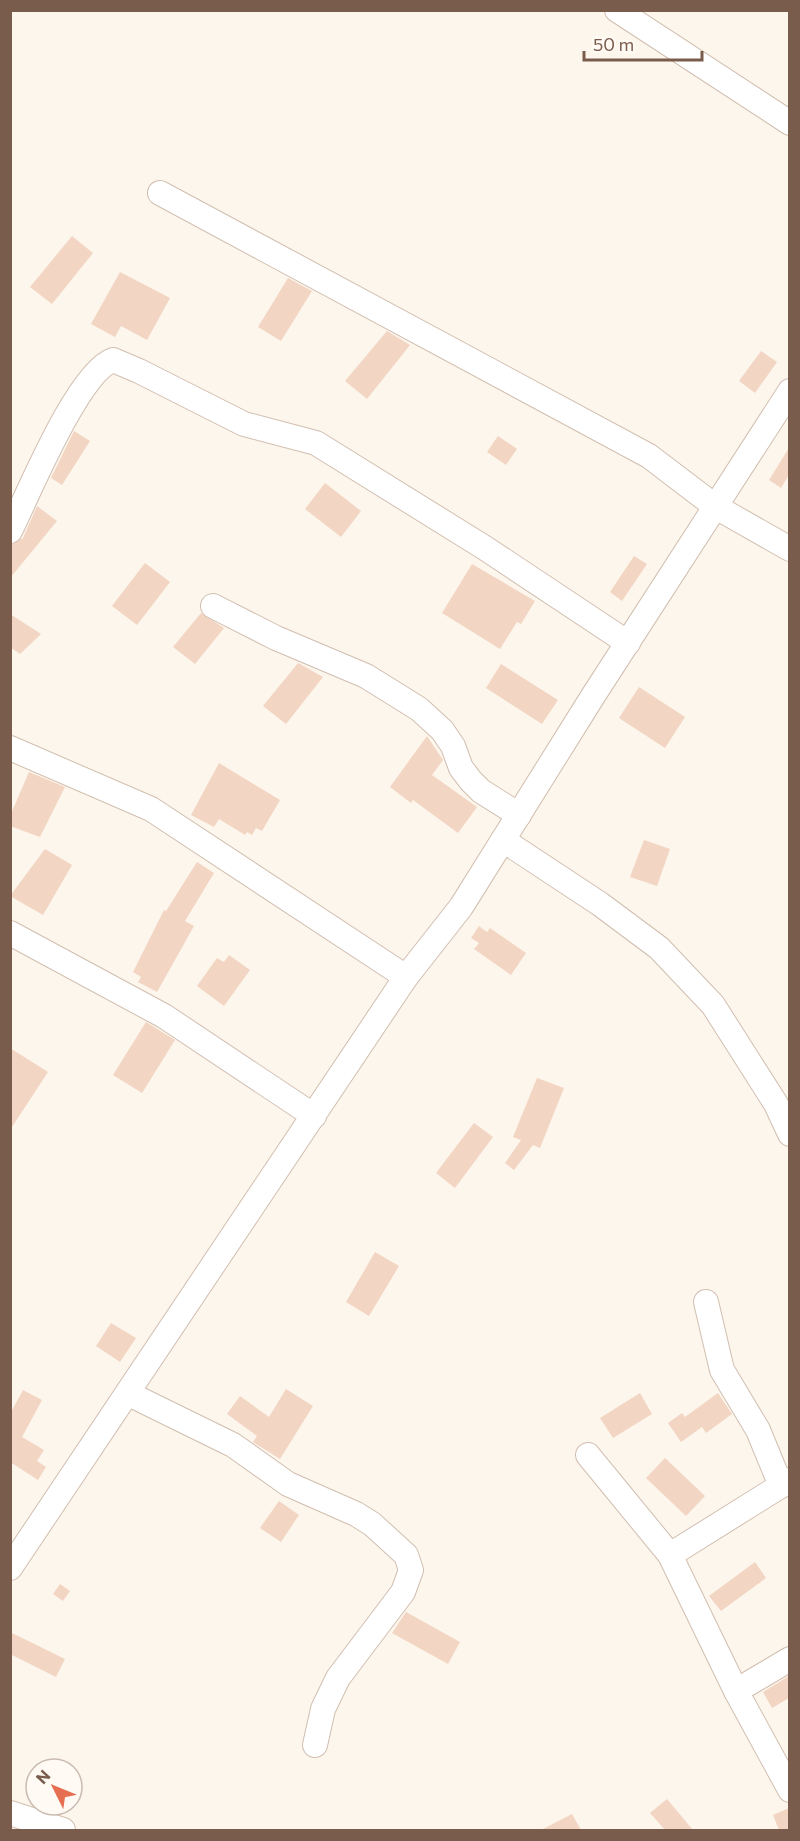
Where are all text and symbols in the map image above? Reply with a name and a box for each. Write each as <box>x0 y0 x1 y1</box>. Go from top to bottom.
scale bar <box>584 24 702 62</box>
text: 50 m <box>593 33 634 55</box>
north arrow <box>24 1757 84 1817</box>
text: N <box>32 1766 54 1787</box>

